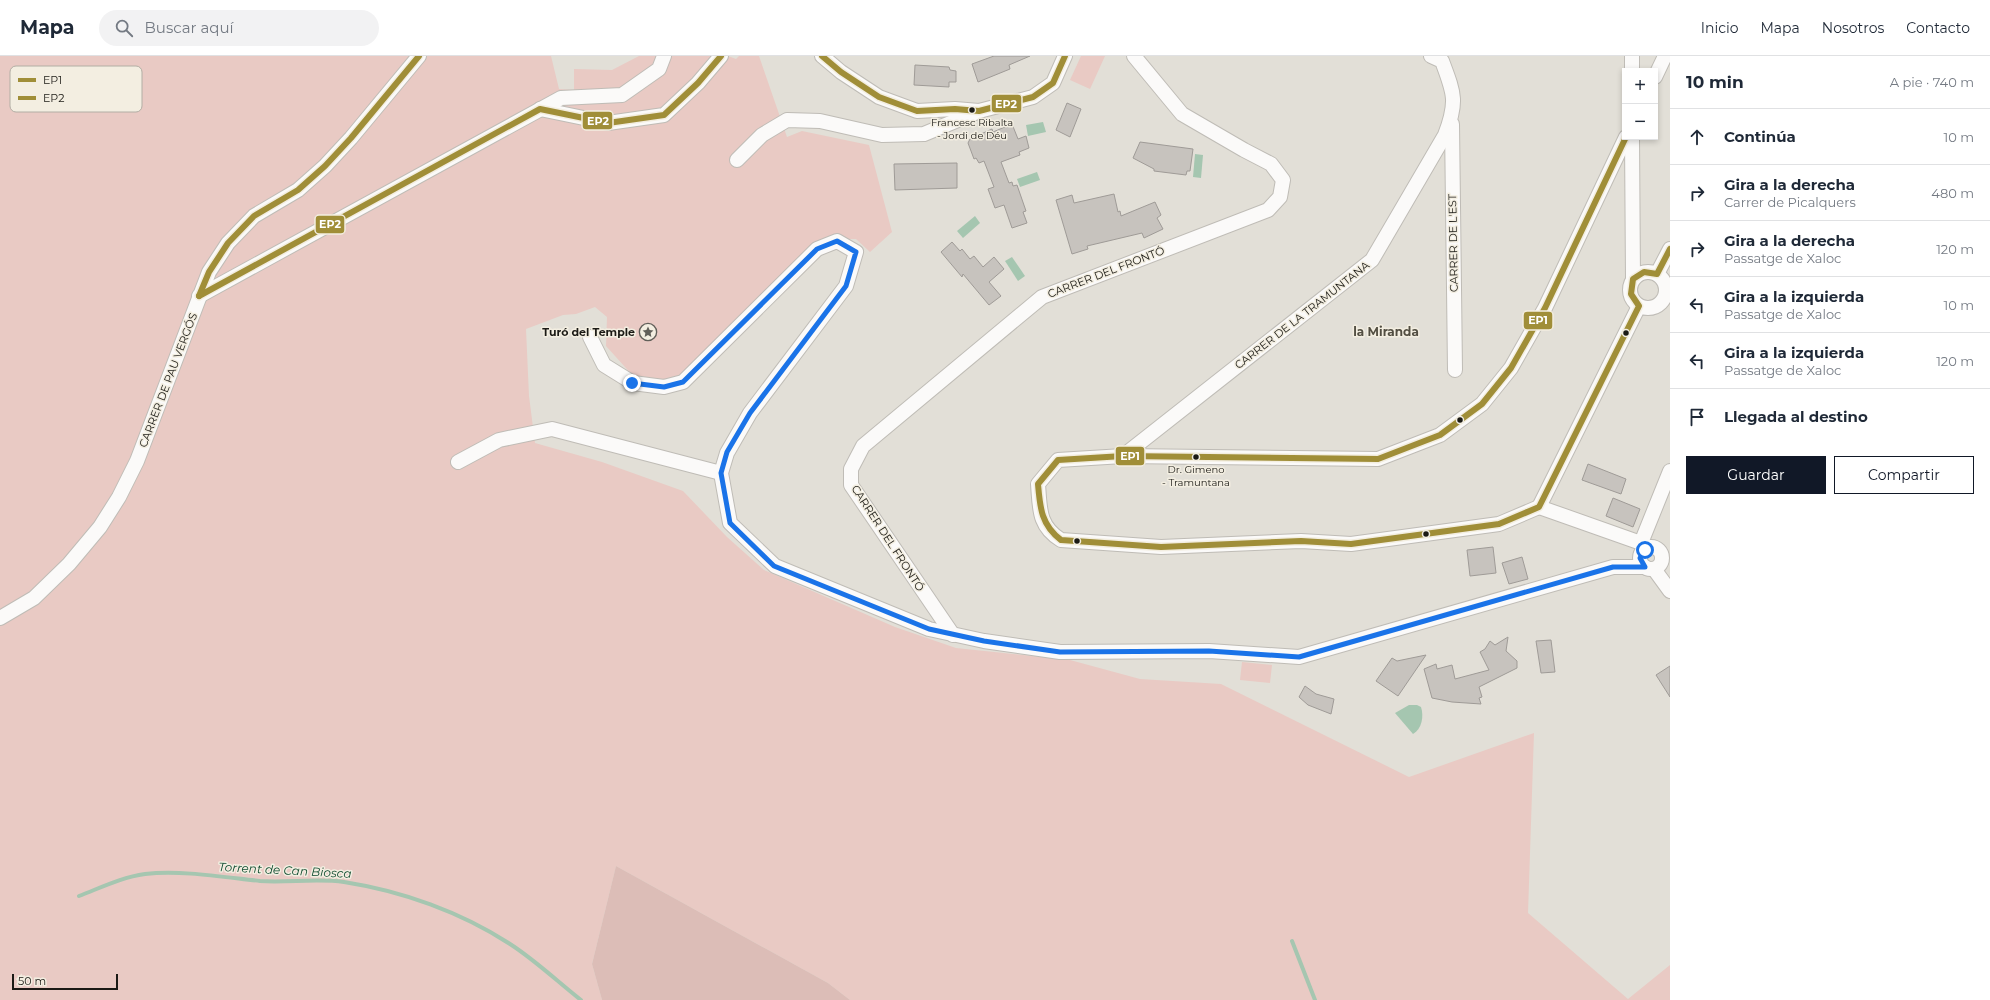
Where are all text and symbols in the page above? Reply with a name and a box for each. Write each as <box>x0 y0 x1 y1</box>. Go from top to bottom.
search box <box>99 10 379 46</box>
text: Mapa <box>20 16 75 39</box>
icon: search <box>113 17 135 39</box>
text: Buscar aquí <box>145 18 234 37</box>
text: Inicio <box>1701 19 1738 37</box>
text: Mapa <box>1760 19 1800 37</box>
text: Nosotros <box>1822 19 1884 37</box>
text: Contacto <box>1906 19 1970 37</box>
legend <box>10 66 142 112</box>
map controls <box>1622 68 1658 140</box>
button: + <box>1622 68 1658 104</box>
text: 10 min <box>1686 72 1744 92</box>
text: EP1 <box>43 73 62 87</box>
text: A pie · 740 m <box>1890 74 1974 90</box>
text: EP2 <box>43 91 64 105</box>
line badge: EP2 <box>991 94 1022 113</box>
text: EP2 <box>995 97 1017 111</box>
button: − <box>1622 104 1658 140</box>
marker: Francesc Ribalta - Jordi de Déu <box>967 105 977 115</box>
line badge: EP2 <box>582 111 613 130</box>
text: EP2 <box>587 114 609 128</box>
place label: Francesc Ribalta - Jordi de Déu <box>931 116 1013 142</box>
icon: ahead <box>1686 126 1708 148</box>
text: Continúa <box>1724 127 1796 146</box>
text: 10 m <box>1944 129 1974 145</box>
text: Gira a la derecha <box>1724 175 1855 194</box>
icon: right <box>1686 182 1708 204</box>
text: 480 m <box>1931 185 1974 201</box>
street label: CARRER DE L'EST <box>1445 193 1461 292</box>
text: Carrer de Picalquers <box>1724 194 1856 210</box>
line badge: EP2 <box>315 215 345 234</box>
text: EP2 <box>319 217 341 231</box>
text: Gira a la derecha <box>1724 231 1855 250</box>
icon: right <box>1686 238 1708 260</box>
text: 120 m <box>1936 241 1974 257</box>
street label: CARRER DEL FRONTÓ <box>1046 243 1166 301</box>
text: Passatge de Xaloc <box>1724 250 1841 266</box>
street label: CARRER DE LA TRAMUNTANA <box>1232 258 1372 372</box>
text: Gira a la izquierda <box>1724 287 1864 306</box>
icon: left <box>1686 294 1708 316</box>
text: 10 m <box>1944 297 1974 313</box>
text: Passatge de Xaloc <box>1724 306 1841 322</box>
street label: CARRER DE PAU VERGÓS <box>136 311 200 449</box>
line badge: EP1 <box>1523 311 1553 330</box>
text: EP1 <box>1528 313 1548 327</box>
place icon: Turó del Temple <box>638 322 658 342</box>
district label: la Miranda <box>1353 324 1419 339</box>
place label: Turó del Temple <box>542 325 635 339</box>
unlabelled marker <box>1621 328 1631 338</box>
text: Gira a la izquierda <box>1724 343 1864 362</box>
icon: left <box>1686 350 1708 372</box>
text: 120 m <box>1936 353 1974 369</box>
text: Passatge de Xaloc <box>1724 362 1841 378</box>
route end <box>623 374 641 392</box>
icon: arrive <box>1686 406 1708 428</box>
text: Llegada al destino <box>1724 407 1868 426</box>
unlabelled marker <box>1455 415 1465 425</box>
line badge: EP1 <box>1115 446 1145 466</box>
text: EP1 <box>1120 449 1140 463</box>
marker: Dr. Gimeno - Tramuntana <box>1191 452 1201 462</box>
button: Guardar <box>1686 456 1826 494</box>
button: Compartir <box>1834 456 1974 494</box>
place label: Dr. Gimeno - Tramuntana <box>1162 463 1230 489</box>
street label: CARRER DEL FRONTÓ <box>848 482 928 594</box>
unlabelled marker <box>1421 529 1431 539</box>
unlabelled marker <box>1072 536 1082 546</box>
route start <box>1636 541 1654 559</box>
water label: Torrent de Can Biosca <box>218 859 352 881</box>
scale bar <box>12 972 118 991</box>
text: 50 m <box>18 974 46 988</box>

